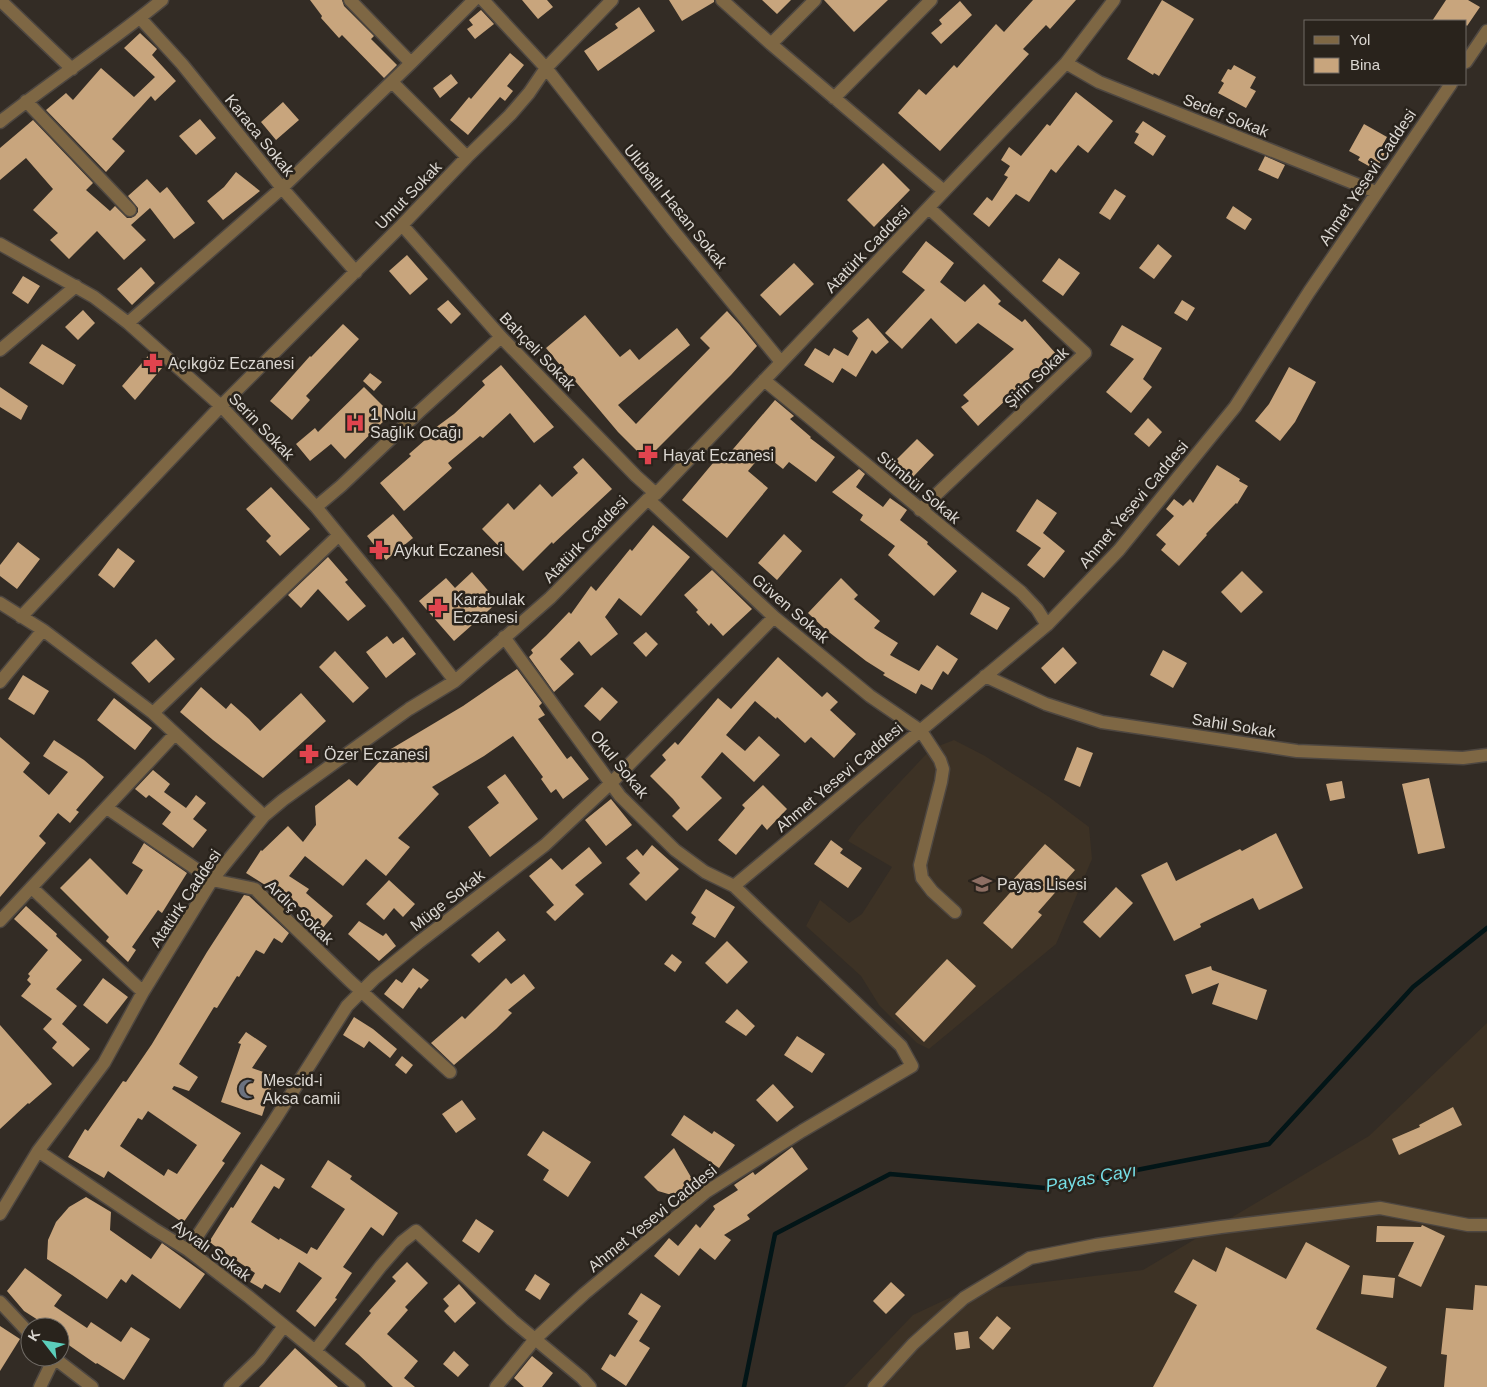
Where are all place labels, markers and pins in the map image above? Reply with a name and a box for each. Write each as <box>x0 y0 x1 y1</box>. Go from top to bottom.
pharmacy icon: Açıkgöz Eczanesi <box>142 352 164 374</box>
place label: Açıkgöz Eczanesi <box>168 355 294 372</box>
place label: 1 Nolu Sağlık Ocağı <box>370 406 462 441</box>
hospital icon: 1 Nolu Sağlık Ocağı <box>344 412 366 434</box>
pharmacy icon: Hayat Eczanesi <box>637 444 659 466</box>
place label: Hayat Eczanesi <box>663 447 774 464</box>
pharmacy icon: Aykut Eczanesi <box>368 539 390 561</box>
place label: Aykut Eczanesi <box>394 542 503 559</box>
place label: Karabulak Eczanesi <box>453 591 526 626</box>
pharmacy icon: Karabulak Eczanesi <box>427 597 449 619</box>
pharmacy icon: Özer Eczanesi <box>298 743 320 765</box>
place label: Özer Eczanesi <box>324 746 428 763</box>
school or university icon: Payas Lisesi <box>971 873 993 895</box>
place label: Payas Lisesi <box>997 876 1087 893</box>
place label: Mescid-i Aksa camii <box>263 1072 340 1107</box>
mosque icon: Mescid-i Aksa camii <box>237 1078 259 1100</box>

